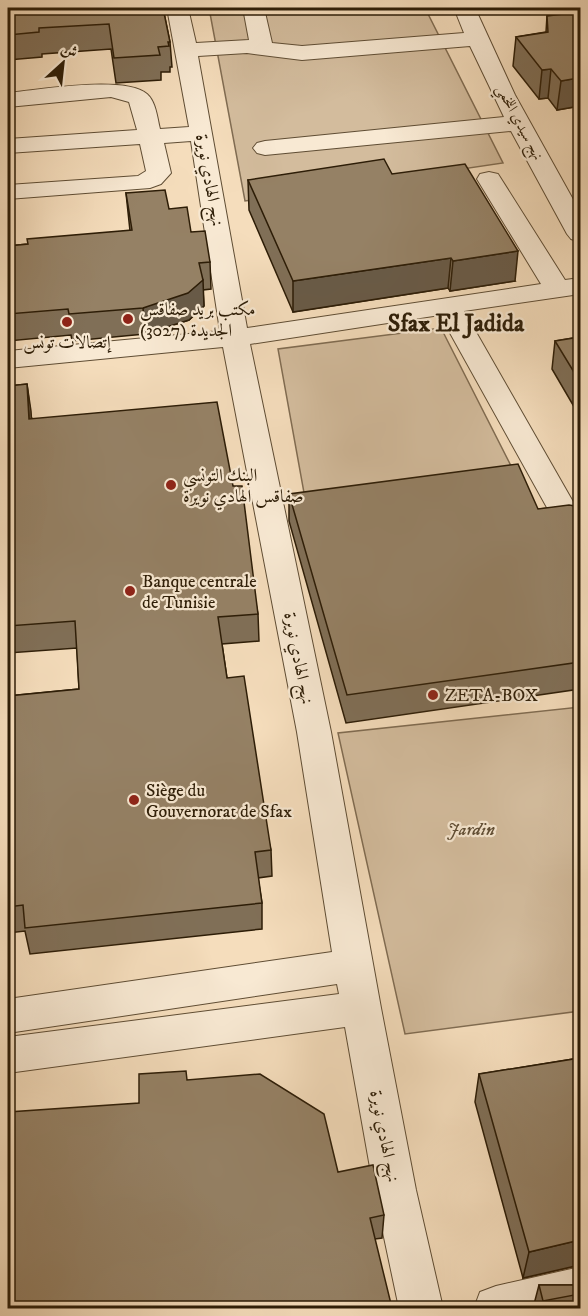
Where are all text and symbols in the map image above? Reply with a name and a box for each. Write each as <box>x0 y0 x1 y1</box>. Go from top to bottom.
north arrow <box>33 33 93 93</box>
text: ش <box>58 38 81 63</box>
street label: نهج سيدي اللخمي <box>488 81 547 165</box>
street label: نهج الهادي نويرة <box>186 132 228 229</box>
place label: مكتب بريد صفاقس الجديدة (3027) <box>140 299 256 342</box>
district label: Sfax El Jadida <box>388 309 525 339</box>
marker: مكتب بريد صفاقس الجديدة (3027) <box>121 312 135 326</box>
marker: إتصالات تونس <box>60 315 74 329</box>
place label: إتصالات تونس <box>23 332 112 354</box>
place label: البنك التونسي صفاقس الهادي نويرة <box>183 465 304 511</box>
marker: البنك التونسي صفاقس الهادي نويرة <box>164 478 178 492</box>
place label: Banque centrale de Tunisie <box>142 571 257 614</box>
marker: Banque centrale de Tunisie <box>123 584 137 598</box>
street label: نهج الهادي نويرة <box>274 610 318 707</box>
place label: ZETA-BOX <box>445 685 538 707</box>
marker: ZETA-BOX <box>426 688 440 702</box>
place label: Siège du Gouvernorat de Sfax <box>146 780 292 823</box>
marker: Siège du Gouvernorat de Sfax <box>127 793 141 807</box>
park label: Jardin <box>447 819 495 841</box>
street label: نهج الهادي نويرة <box>360 1088 404 1185</box>

